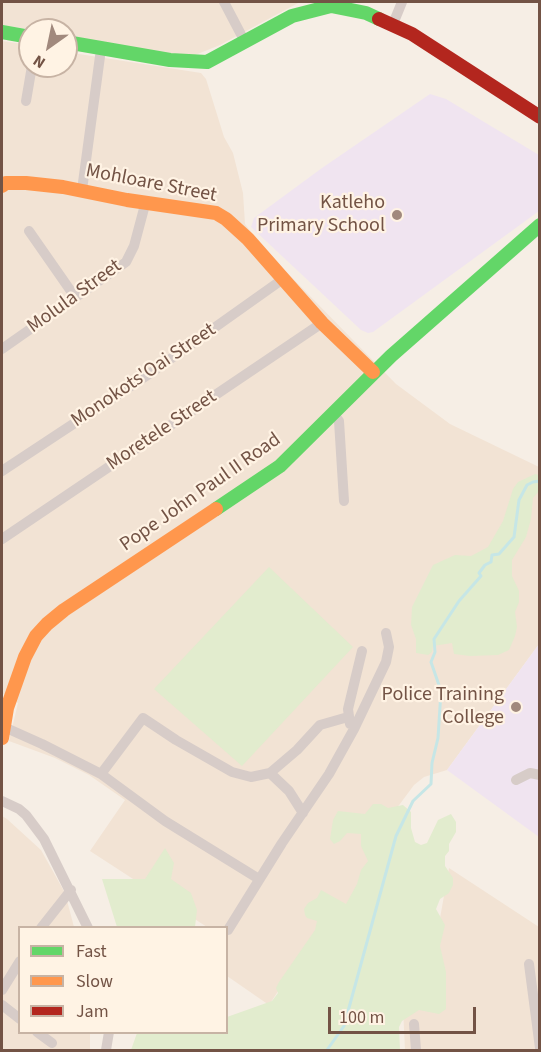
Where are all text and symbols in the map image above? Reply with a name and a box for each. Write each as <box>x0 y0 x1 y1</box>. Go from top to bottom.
north arrow <box>18 18 78 78</box>
text: N <box>29 49 50 74</box>
street label: Mohloare Street <box>84 160 218 208</box>
place label: Katleho Primary School <box>257 192 385 239</box>
marker: Katleho Primary School <box>390 208 404 222</box>
street label: Molula Street <box>23 255 127 339</box>
street label: Monokots'Oai Street <box>67 319 221 433</box>
street label: Moretele Street <box>102 385 222 477</box>
street label: Pope John Paul II Road <box>116 428 286 558</box>
place label: Police Training College <box>382 684 504 731</box>
marker: Police Training College <box>509 700 523 714</box>
legend <box>18 926 228 1034</box>
text: Fast <box>76 939 107 964</box>
text: Slow <box>76 969 113 994</box>
scale bar <box>331 995 480 1033</box>
text: Jam <box>76 999 109 1024</box>
text: 100 m <box>339 1005 384 1030</box>

